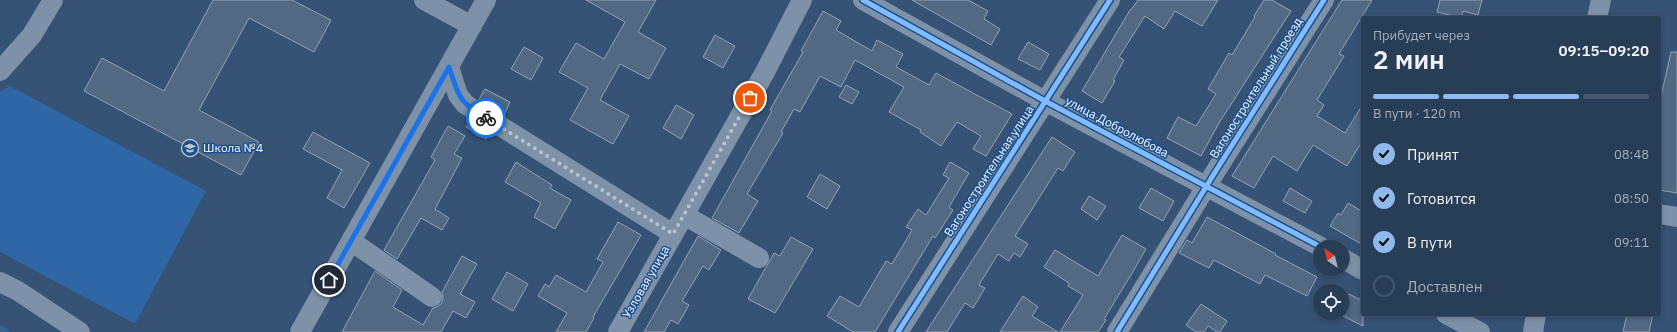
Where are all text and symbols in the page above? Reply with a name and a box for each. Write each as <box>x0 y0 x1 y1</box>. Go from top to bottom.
street label: Вагоностроительный проезд <box>1206 15 1305 161</box>
text: Прибудет через <box>1373 27 1470 44</box>
text: 09:15–09:20 <box>1559 41 1649 60</box>
text: 2 мин <box>1373 42 1445 76</box>
pin <box>733 81 767 115</box>
icon: bag <box>739 87 761 109</box>
street label: улица Добролюбова <box>1063 93 1172 160</box>
courier <box>466 98 506 138</box>
street label: Вагоностроительная улица <box>941 102 1037 239</box>
text: В пути · 120 m <box>1373 105 1461 122</box>
icon: bike <box>475 107 497 129</box>
school or university icon: Школа №4 <box>180 138 200 158</box>
place label: Школа №4 <box>203 140 263 155</box>
icon: check <box>1373 143 1395 165</box>
text: Принят <box>1407 145 1459 164</box>
text: 08:48 <box>1614 146 1649 163</box>
icon: check <box>1373 187 1395 209</box>
text: Готовится <box>1407 189 1476 208</box>
text: 08:50 <box>1614 190 1649 207</box>
icon: check <box>1373 231 1395 253</box>
text: В пути <box>1407 233 1452 252</box>
text: 09:11 <box>1614 234 1649 251</box>
north arrow <box>1313 240 1349 276</box>
map controls <box>1313 240 1349 320</box>
street label: Узловая улица <box>619 242 673 321</box>
pin <box>312 263 346 297</box>
icon: home <box>318 269 340 291</box>
text: Доставлен <box>1407 277 1483 296</box>
button: locate <box>1313 284 1349 320</box>

